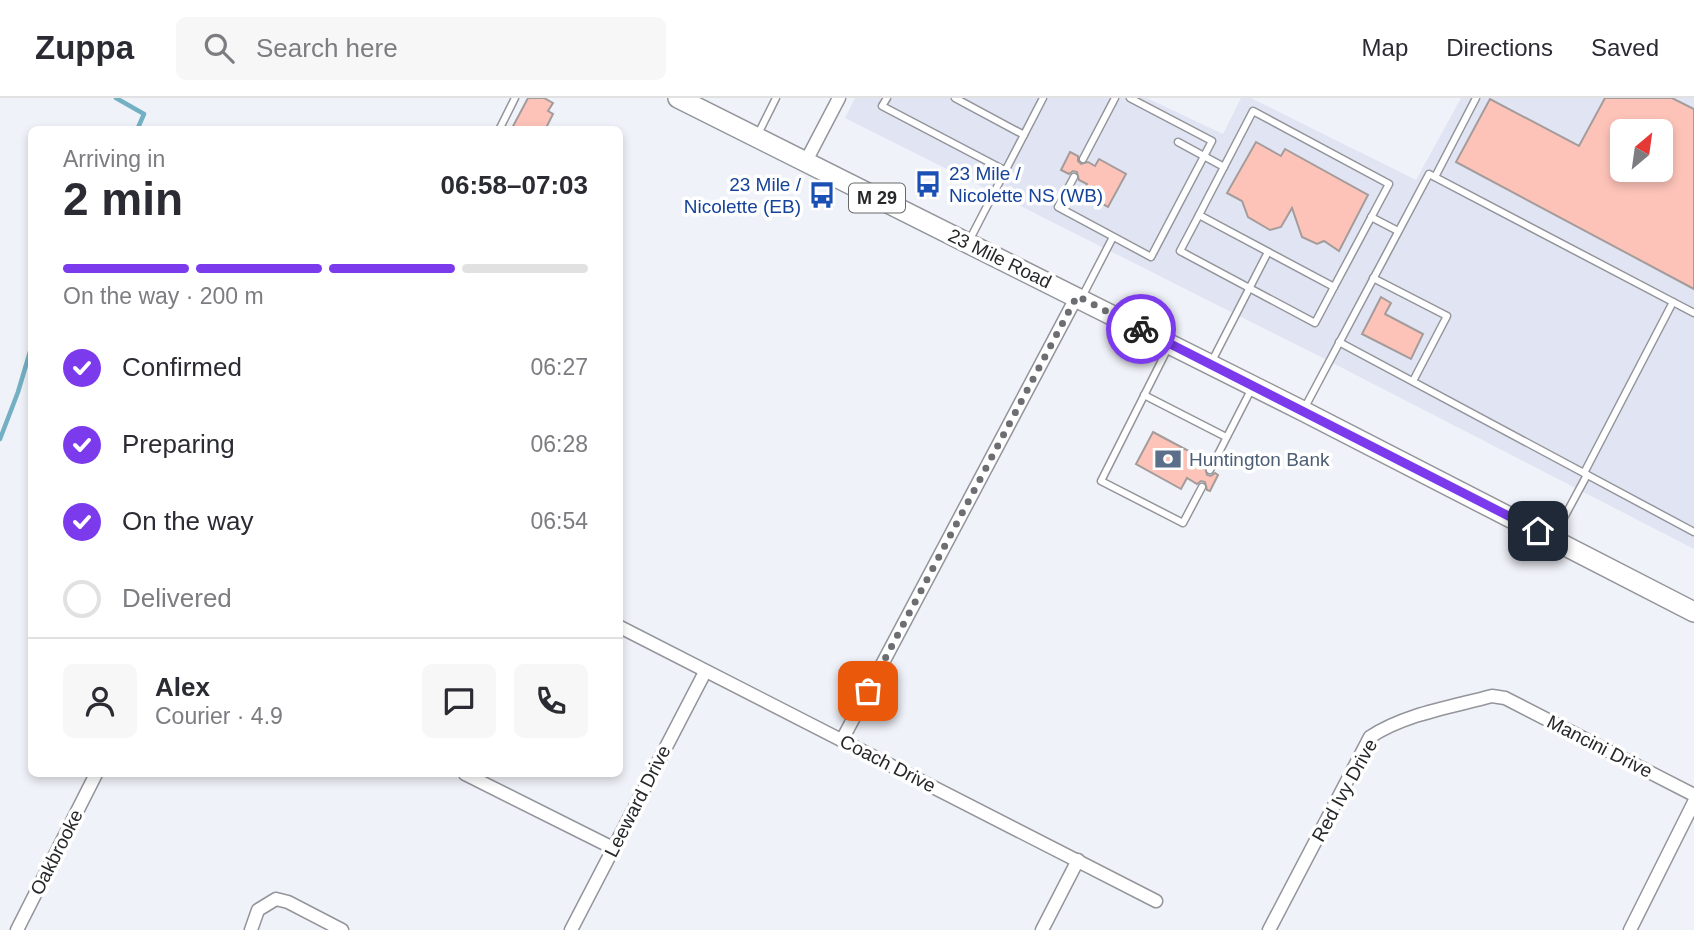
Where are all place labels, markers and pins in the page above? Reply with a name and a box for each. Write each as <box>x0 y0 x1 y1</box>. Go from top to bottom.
place label: 23 Mile / Nicolette NS (WB) <box>949 163 1103 206</box>
bus stop icon: 23 Mile / Nicolette NS (WB) <box>913 169 943 199</box>
place label: 23 Mile / Nicolette (EB) <box>684 174 802 217</box>
bus stop icon: 23 Mile / Nicolette (EB) <box>807 180 837 210</box>
bank icon: Huntington Bank <box>1153 444 1183 474</box>
place label: Huntington Bank <box>1189 449 1330 470</box>
pin <box>1508 501 1568 561</box>
pin <box>838 661 898 721</box>

